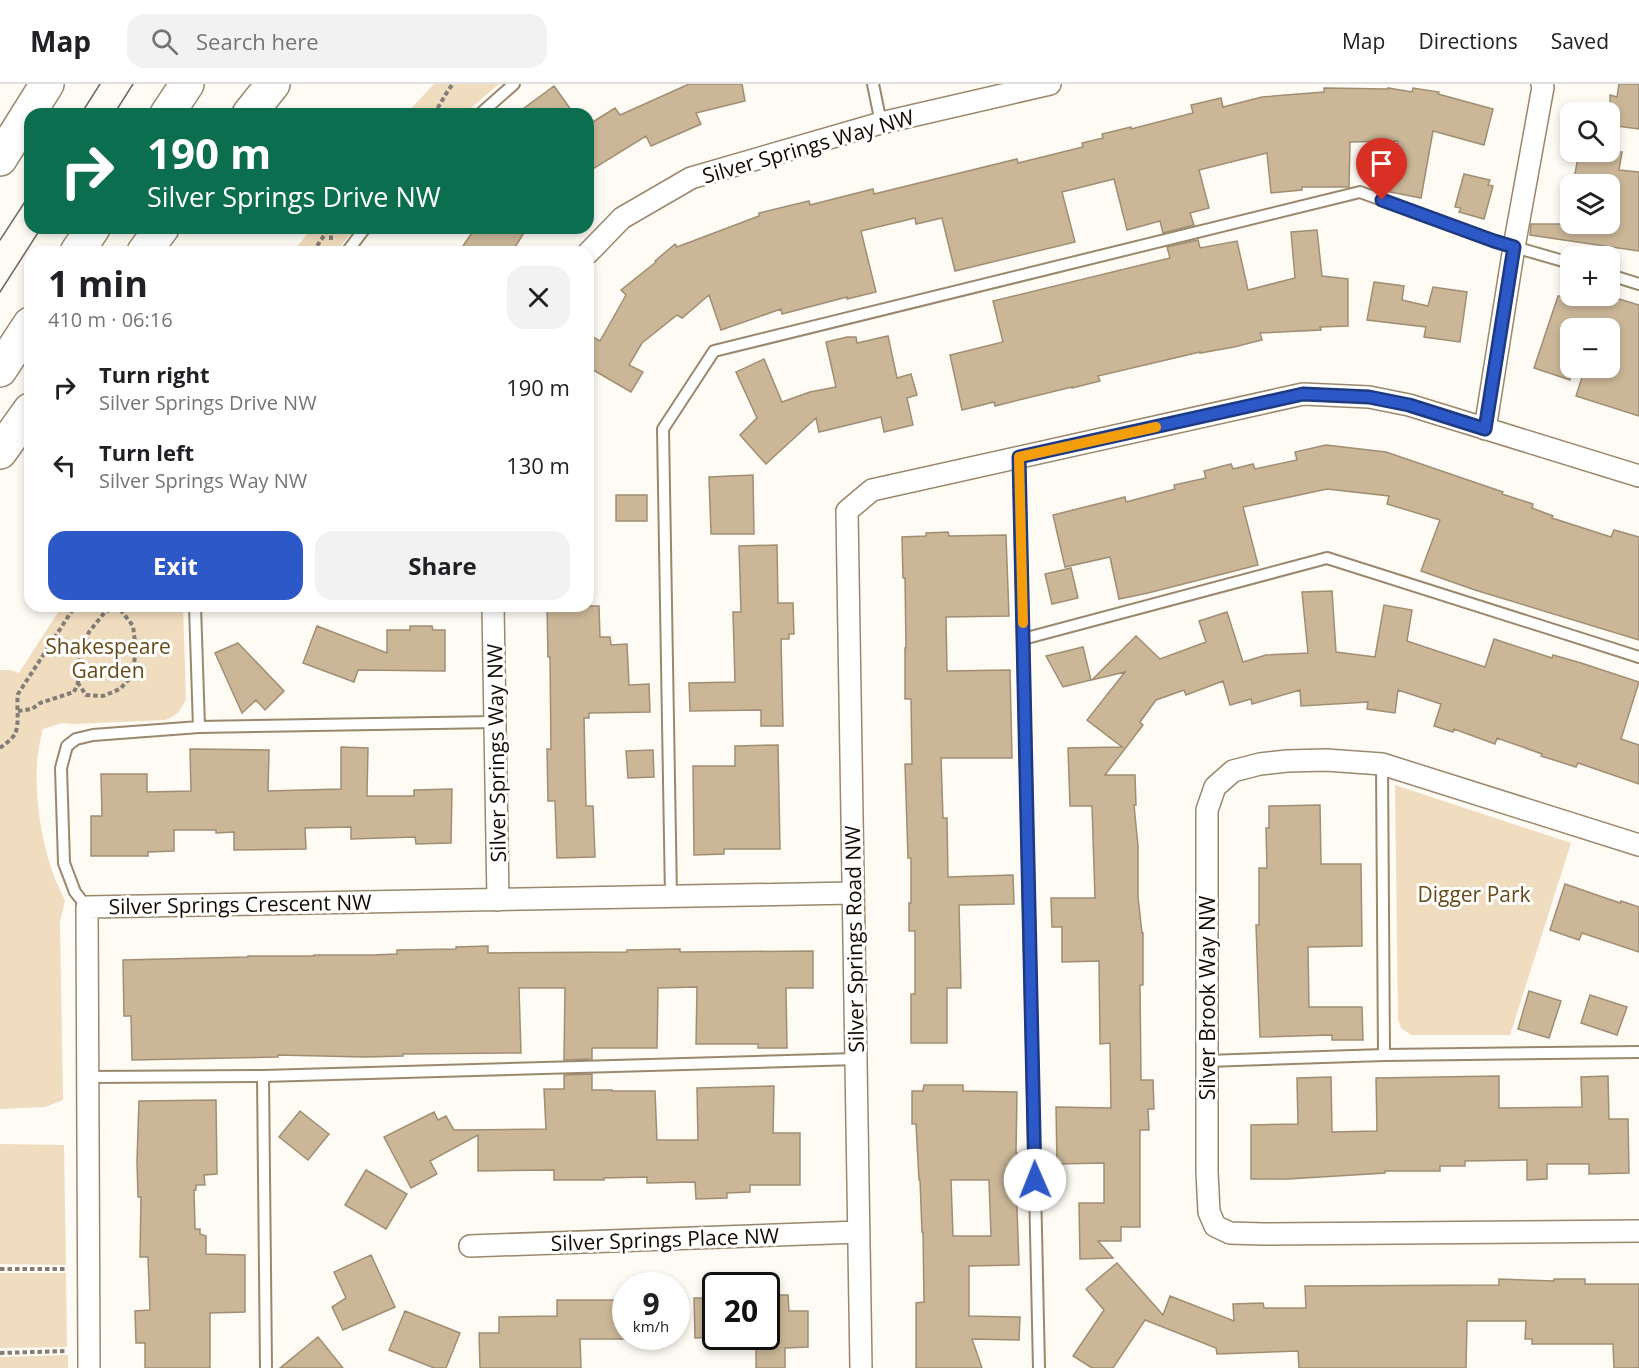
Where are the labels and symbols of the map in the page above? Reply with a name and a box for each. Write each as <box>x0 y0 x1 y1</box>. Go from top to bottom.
street label: Silver Springs Way NW <box>699 102 918 190</box>
pin <box>1356 138 1407 200</box>
park label: Shakespeare Garden <box>45 632 171 684</box>
street label: Silver Springs Way NW <box>480 643 512 863</box>
street label: Silver Springs Road NW <box>838 825 870 1053</box>
park label: Digger Park <box>1417 880 1531 908</box>
street label: Silver Springs Crescent NW <box>108 888 372 920</box>
street label: Silver Brook Way NW <box>1193 895 1221 1100</box>
position arrow <box>1003 1148 1067 1212</box>
street label: Silver Springs Place NW <box>550 1221 780 1257</box>
speed limit sign: 20 <box>702 1272 780 1350</box>

